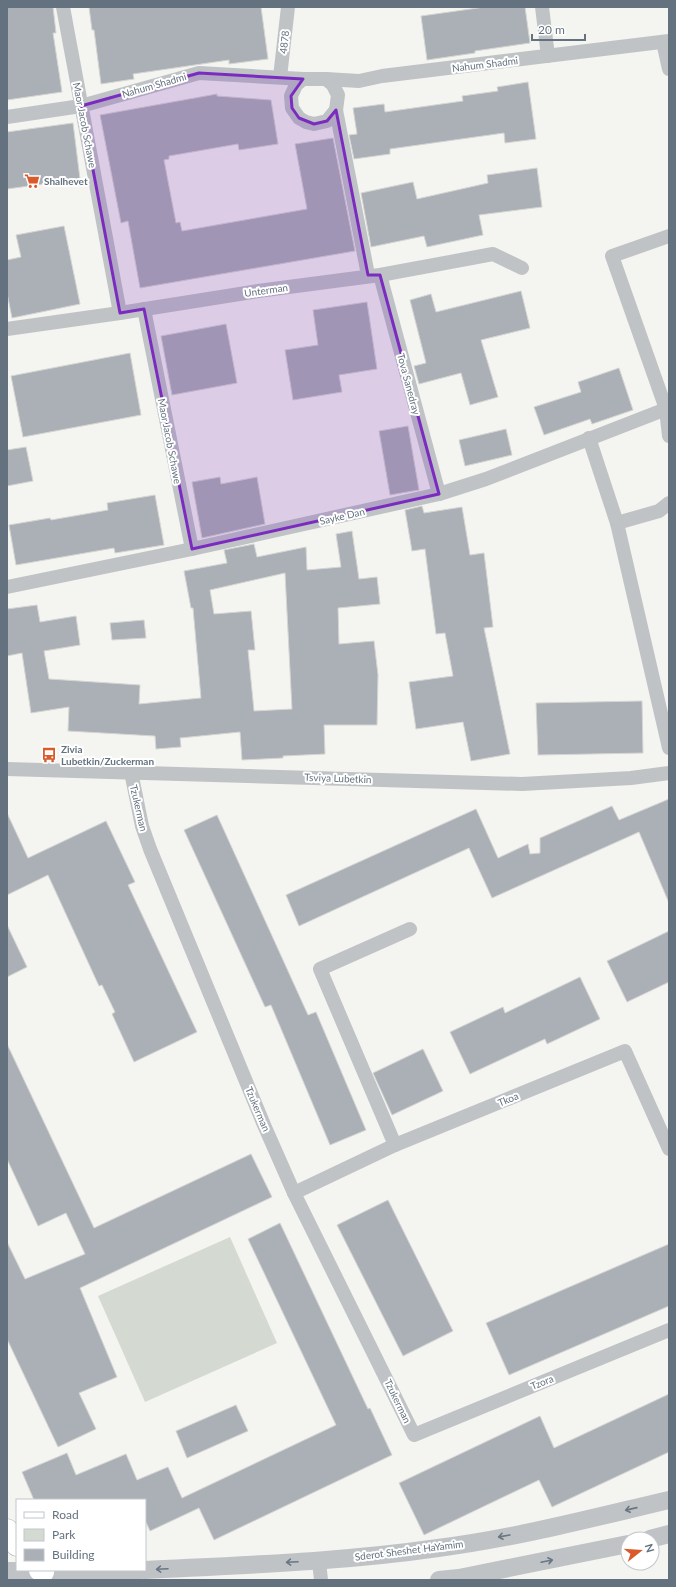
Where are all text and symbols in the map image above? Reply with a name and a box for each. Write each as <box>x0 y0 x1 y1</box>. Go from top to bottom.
scale bar <box>532 16 585 42</box>
text: 20 m <box>538 22 565 37</box>
street label: 4878 <box>277 30 291 54</box>
street label: Nahum Shadmi <box>451 54 519 74</box>
street label: Nahum Shadmi <box>120 70 188 100</box>
street label: Maor Jacob Schawe <box>71 81 99 169</box>
supermarket icon: Shalhevet <box>23 172 41 190</box>
place label: Shalhevet <box>44 175 88 187</box>
street label: Unterman <box>243 281 289 299</box>
street label: Tova Sanedray <box>395 352 423 417</box>
street label: Maor Jacob Schawe <box>156 397 184 485</box>
street label: Sayke Dan <box>318 505 366 527</box>
place label: Zivia Lubetkin/Zuckerman <box>61 743 154 767</box>
bus stop icon: Zivia Lubetkin/Zuckerman <box>40 746 58 764</box>
street label: Tsviya Lubetkin <box>304 771 372 785</box>
street label: Tzukerman <box>128 783 150 833</box>
street label: Tzukerman <box>243 1085 273 1133</box>
street label: Tkoa <box>496 1089 520 1109</box>
street label: Tzora <box>529 1372 555 1392</box>
street label: Tzukerman <box>382 1377 414 1425</box>
legend <box>16 1499 146 1571</box>
one-way arrow <box>625 1505 638 1513</box>
text: Road <box>52 1507 79 1522</box>
text: Park <box>52 1527 76 1542</box>
north arrow <box>620 1531 660 1571</box>
one-way arrow <box>498 1533 511 1541</box>
street label: Sderot Sheshet HaYamim <box>354 1537 464 1563</box>
text: N <box>643 1542 657 1554</box>
text: Building <box>52 1547 95 1562</box>
one-way arrow <box>540 1556 553 1564</box>
one-way arrow <box>286 1559 299 1566</box>
one-way arrow <box>156 1565 169 1573</box>

